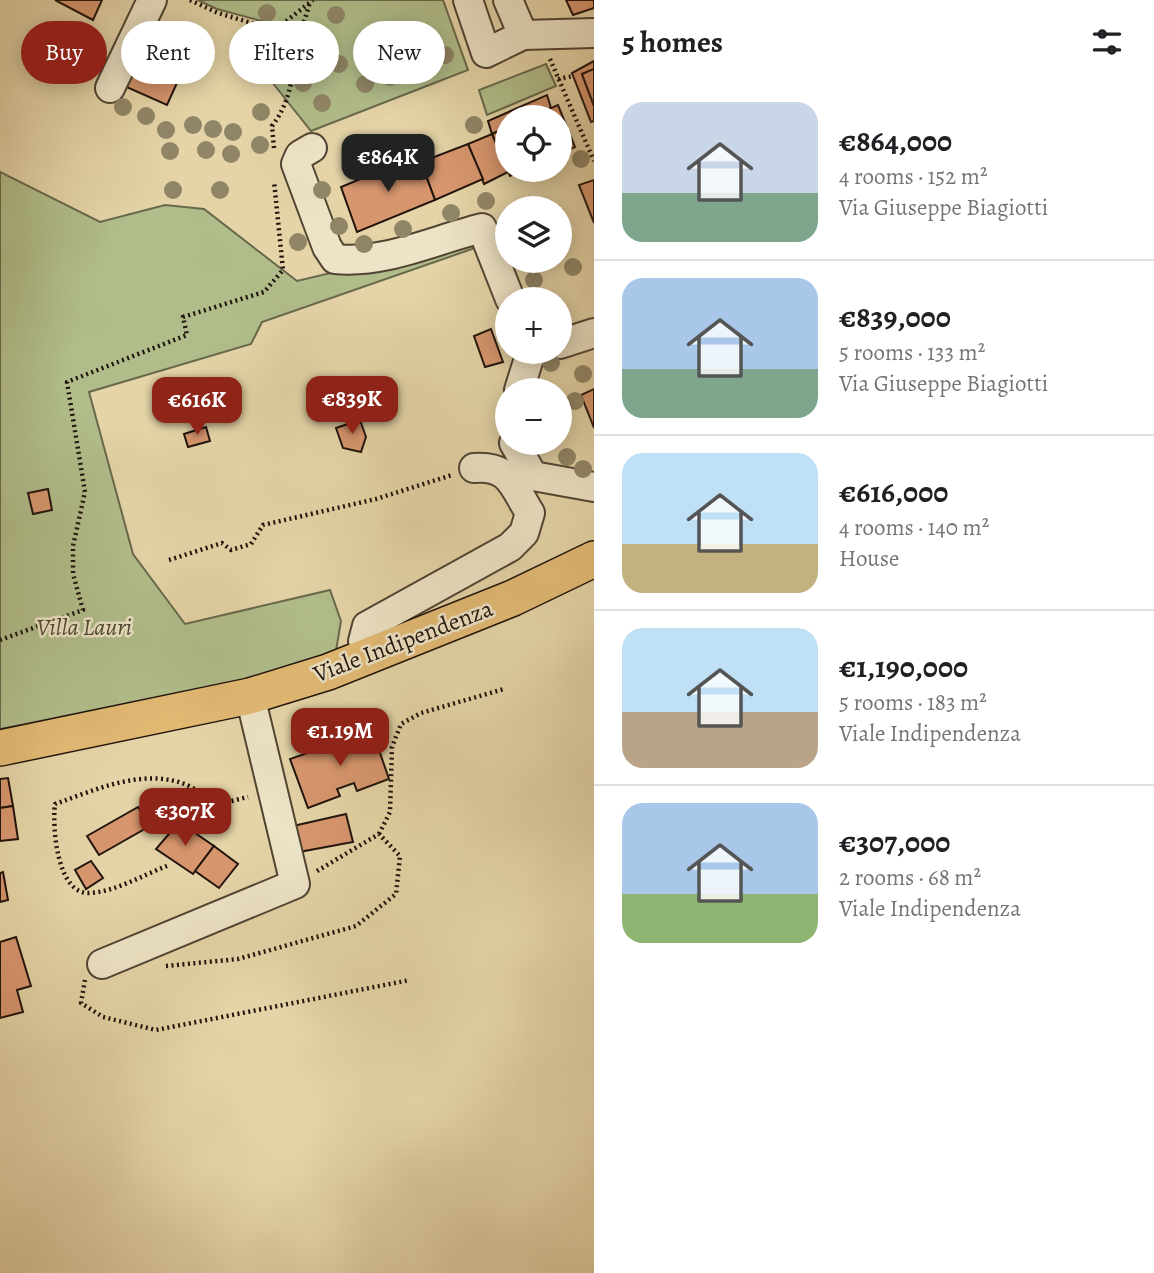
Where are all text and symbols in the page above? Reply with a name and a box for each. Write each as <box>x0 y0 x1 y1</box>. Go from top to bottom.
chip: Buy <box>21 21 107 84</box>
chip: Rent <box>121 21 215 84</box>
chip: Filters <box>229 21 339 84</box>
chip: New <box>353 21 445 84</box>
text: 5 homes <box>622 22 723 62</box>
icon: filters <box>1088 23 1126 61</box>
map controls <box>495 105 572 455</box>
button: locate <box>495 105 572 182</box>
text: €864,000 <box>839 121 952 161</box>
icon: home <box>678 130 762 214</box>
pin: €864K <box>339 134 437 194</box>
text: €864K <box>358 141 418 172</box>
text: 4 rooms · 152 m² <box>839 161 987 192</box>
text: Via Giuseppe Biagiotti <box>839 192 1048 223</box>
button: layers <box>495 196 572 273</box>
button: + <box>495 287 572 364</box>
text: €839,000 <box>839 297 951 337</box>
icon: home <box>678 306 762 390</box>
text: 5 rooms · 133 m² <box>839 337 985 368</box>
text: Via Giuseppe Biagiotti <box>839 368 1048 399</box>
pin: €839K <box>303 376 401 436</box>
pin: €616K <box>148 378 246 437</box>
button: − <box>495 378 572 455</box>
text: €839K <box>322 383 382 414</box>
text: €616K <box>168 384 226 415</box>
text: €616,000 <box>839 472 948 512</box>
icon: home <box>678 481 762 565</box>
text: 4 rooms · 140 m² <box>839 512 989 543</box>
text: House <box>839 543 899 574</box>
street label: Viale Indipendenza <box>308 592 498 690</box>
park label: Villa Lauri <box>36 611 132 643</box>
text: €1,190,000 <box>839 647 968 687</box>
icon: home <box>678 656 762 740</box>
text: 5 rooms · 183 m² <box>839 687 987 718</box>
pin: €1.19M <box>283 708 397 768</box>
text: €1.19M <box>307 715 373 746</box>
text: Viale Indipendenza <box>839 718 1021 749</box>
pin: €307K <box>136 788 234 848</box>
text: €307K <box>155 795 215 826</box>
text: €307,000 <box>839 822 950 862</box>
icon: home <box>678 831 762 915</box>
text: 2 rooms · 68 m² <box>839 862 981 893</box>
text: Viale Indipendenza <box>839 893 1021 924</box>

